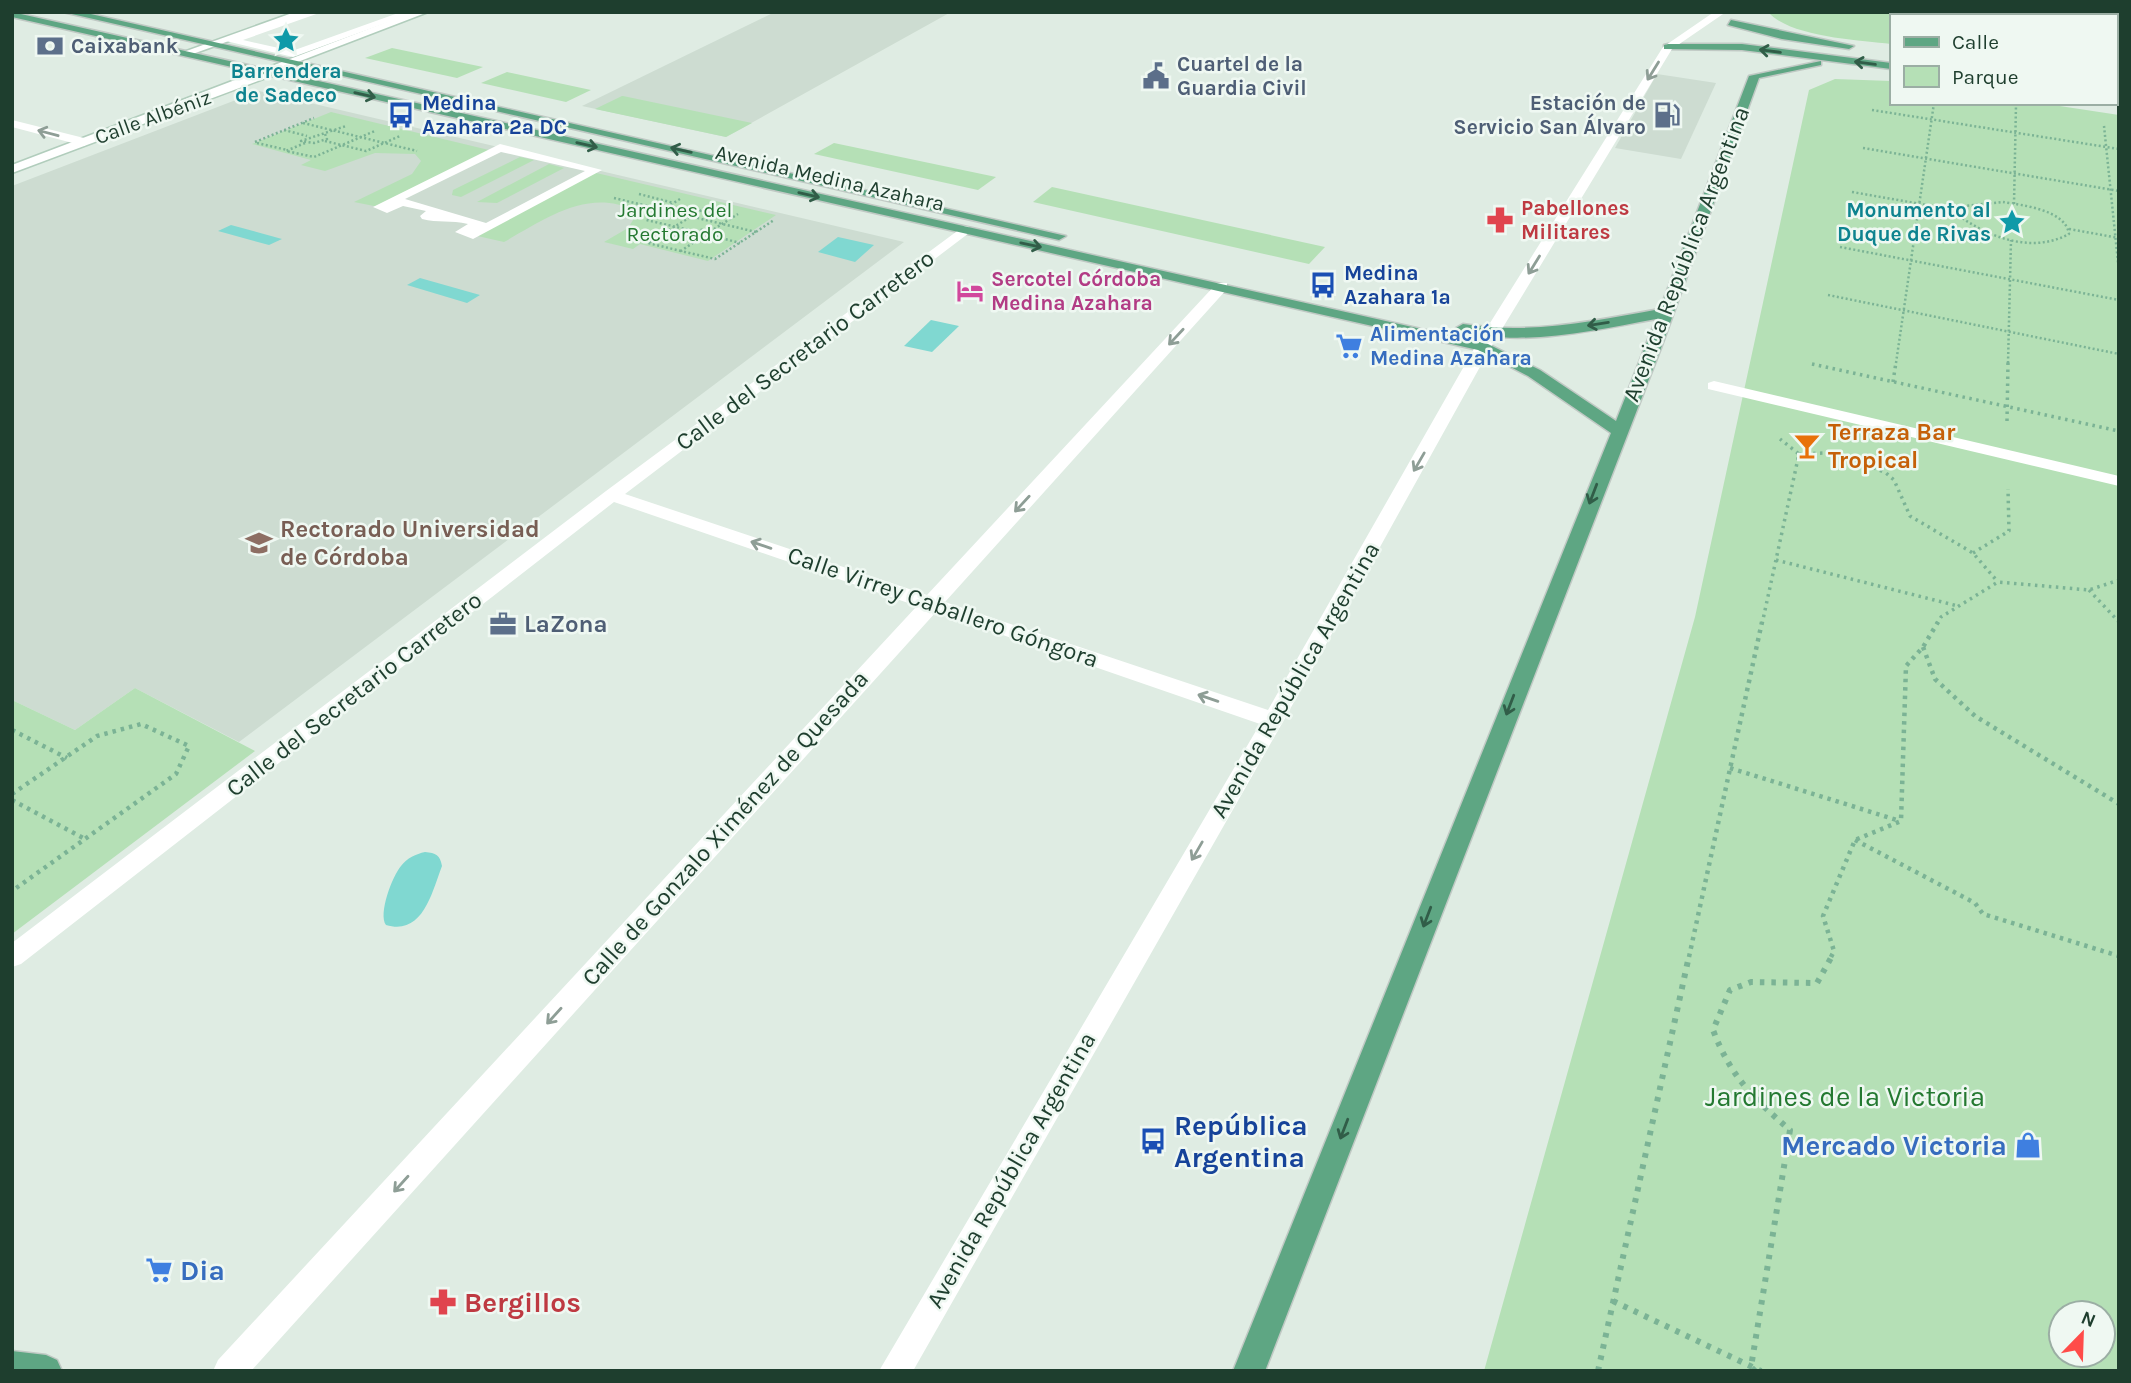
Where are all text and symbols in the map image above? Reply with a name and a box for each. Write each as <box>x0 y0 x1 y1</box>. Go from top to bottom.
legend <box>1890 14 2117 105</box>
place icon: Barrendera de Sadeco <box>271 25 301 55</box>
text: Calle <box>1952 30 1999 54</box>
bank icon: Caixabank <box>35 31 65 61</box>
place label: Caixabank <box>71 34 179 58</box>
one-way arrow <box>1760 44 1782 57</box>
place label: Cuartel de la Guardia Civil <box>1177 52 1307 100</box>
one-way arrow <box>1854 56 1877 69</box>
place label: Barrendera de Sadeco <box>230 59 342 107</box>
public building icon: Cuartel de la Guardia Civil <box>1141 61 1171 91</box>
one-way arrow <box>1645 61 1659 81</box>
text: Parque <box>1952 65 2019 89</box>
street label: Calle Albéniz <box>92 85 214 149</box>
one-way arrow <box>354 89 376 102</box>
place label: Medina Azahara 2ª DC <box>422 91 567 139</box>
place label: Estación de Servicio San Álvaro <box>1453 91 1646 139</box>
bus stop icon: Medina Azahara 2ª DC <box>386 100 416 130</box>
fuel station icon: Estación de Servicio San Álvaro <box>1652 100 1682 130</box>
street label: Avenida República Argentina <box>1617 103 1755 405</box>
one-way arrow <box>37 126 60 139</box>
one-way arrow <box>575 139 598 152</box>
street label: Avenida Medina Azahara <box>713 140 947 216</box>
one-way arrow <box>670 142 693 156</box>
one-way arrow <box>797 189 820 202</box>
place label: Pabellones Militares <box>1521 196 1629 244</box>
park label: Jardines del Rectorado <box>618 198 732 246</box>
place label: Monumento al Duque de Rivas <box>1837 198 1991 247</box>
pharmacy icon: Pabellones Militares <box>1485 205 1515 235</box>
place icon: Monumento al Duque de Rivas <box>1997 207 2027 237</box>
one-way arrow <box>1019 238 1042 252</box>
street label: Calle del Secretario Carretero <box>670 244 940 456</box>
one-way arrow <box>1526 255 1540 275</box>
place label: Medina Azahara 1ª <box>1344 261 1451 309</box>
place label: Sercotel Córdoba Medina Azahara <box>991 267 1161 315</box>
bus stop icon: Medina Azahara 1ª <box>1308 270 1338 300</box>
hotel icon: Sercotel Córdoba Medina Azahara <box>955 276 985 306</box>
one-way arrow <box>1587 318 1610 331</box>
place label: Alimentación Medina Azahara <box>1370 322 1532 370</box>
one-way arrow <box>1167 328 1184 345</box>
supermarket icon: Alimentación Medina Azahara <box>1334 331 1364 361</box>
place label: Terraza Bar Tropical <box>1828 418 1956 474</box>
bar icon: Terraza Bar Tropical <box>1792 431 1822 461</box>
one-way arrow <box>1412 451 1426 471</box>
one-way arrow <box>1586 482 1599 504</box>
one-way arrow <box>1014 495 1030 513</box>
place label: Rectorado Universidad de Córdoba <box>280 515 540 571</box>
school or university icon: Rectorado Universidad de Córdoba <box>244 528 274 558</box>
street label: Avenida República Argentina <box>1204 537 1386 823</box>
one-way arrow <box>751 538 773 550</box>
street label: Calle Virrey Caballero Góngora <box>784 541 1102 673</box>
street label: Calle del Secretario Carretero <box>221 586 487 802</box>
office icon: LaZona <box>488 609 518 639</box>
place label: LaZona <box>524 610 608 638</box>
street label: Calle de Gonzalo Ximénez de Quesada <box>576 665 874 991</box>
one-way arrow <box>1198 691 1220 703</box>
one-way arrow <box>1503 694 1516 716</box>
one-way arrow <box>1190 840 1204 860</box>
one-way arrow <box>1419 906 1432 928</box>
one-way arrow <box>546 1007 562 1025</box>
street label: Avenida República Argentina <box>920 1027 1102 1313</box>
park label: Jardines de la Victoria <box>1705 1080 1985 1113</box>
place label: República Argentina <box>1174 1109 1308 1174</box>
one-way arrow <box>1336 1117 1349 1139</box>
bus stop icon: República Argentina <box>1138 1126 1168 1156</box>
place label: Mercado Victoria <box>1781 1129 2007 1162</box>
shop icon: Mercado Victoria <box>2013 1130 2043 1160</box>
one-way arrow <box>392 1175 409 1192</box>
place label: Dia <box>180 1254 225 1287</box>
supermarket icon: Dia <box>144 1255 174 1285</box>
place label: Bergillos <box>464 1286 581 1319</box>
pharmacy icon: Bergillos <box>428 1287 458 1317</box>
north arrow <box>2047 1299 2117 1369</box>
text: N <box>2078 1306 2099 1332</box>

